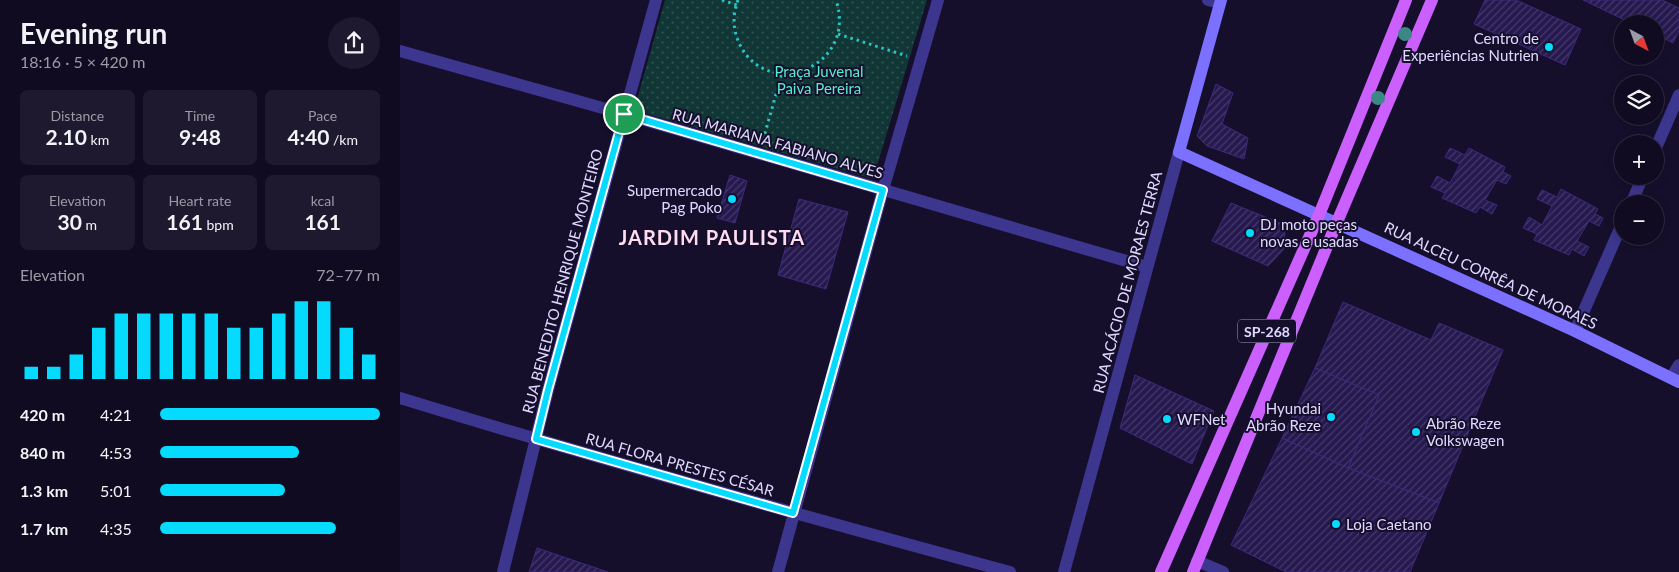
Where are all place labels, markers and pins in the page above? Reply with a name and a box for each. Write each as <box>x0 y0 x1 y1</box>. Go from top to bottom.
place label: Centro de Experiências Nutrien <box>1402 29 1539 64</box>
marker: Centro de Experiências Nutrien <box>1543 41 1555 53</box>
pin <box>603 93 645 135</box>
place label: Supermercado Pag Poko <box>627 181 722 216</box>
marker: Supermercado Pag Poko <box>726 193 738 205</box>
place label: DJ moto peças novas e usadas <box>1260 215 1358 250</box>
marker: DJ moto peças novas e usadas <box>1244 227 1256 239</box>
place label: Hyundai Abrão Reze <box>1246 399 1321 434</box>
place label: WFNet <box>1177 410 1226 428</box>
marker: Hyundai Abrão Reze <box>1325 411 1337 423</box>
marker: WFNet <box>1161 413 1173 425</box>
place label: Abrão Reze Volkswagen <box>1426 414 1504 449</box>
marker: Abrão Reze Volkswagen <box>1410 426 1422 438</box>
place label: Loja Caetano <box>1346 515 1432 533</box>
marker: Loja Caetano <box>1330 518 1342 530</box>

